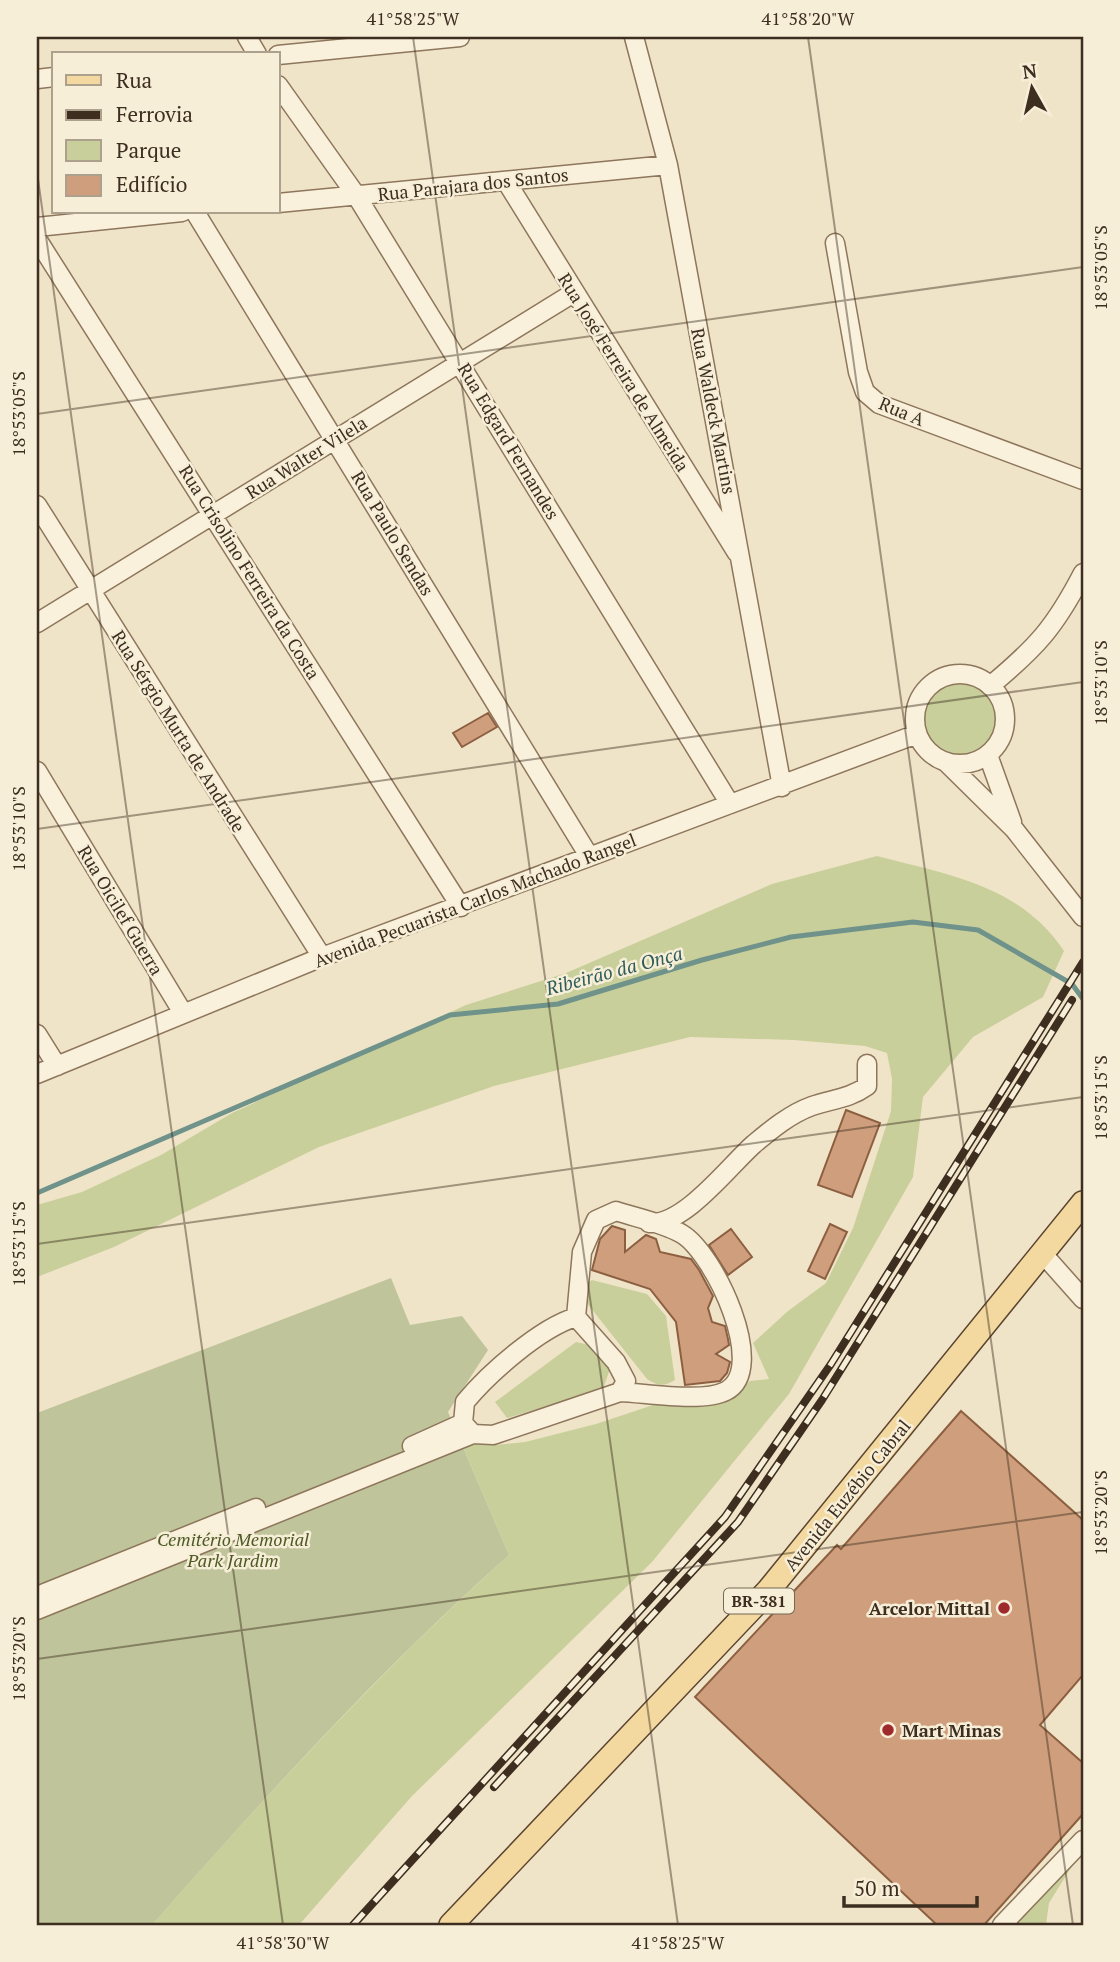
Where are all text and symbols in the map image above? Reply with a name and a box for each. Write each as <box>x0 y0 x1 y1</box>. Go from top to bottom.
text: 41°58'25"W <box>367 6 460 30</box>
text: 41°58'20"W <box>762 6 855 30</box>
legend <box>52 52 280 214</box>
north arrow <box>998 52 1068 122</box>
text: N <box>1021 57 1039 84</box>
text: Rua <box>116 66 152 94</box>
text: Ferrovia <box>116 100 193 128</box>
text: Parque <box>116 136 181 164</box>
street label: Rua Parajara dos Santos <box>376 162 570 206</box>
text: Edifício <box>116 170 187 198</box>
text: 18°53'05"S <box>1088 225 1112 311</box>
street label: Rua José Ferreira de Almeida <box>553 268 695 476</box>
street label: Rua Waldeck Martins <box>686 326 742 496</box>
street label: Rua Edgard Fernandes <box>453 358 565 524</box>
text: 18°53'05"S <box>6 371 30 457</box>
street label: Rua A <box>876 391 929 432</box>
street label: Rua Walter Vilela <box>241 410 371 504</box>
street label: Rua Crisolino Ferreira da Costa <box>174 460 326 684</box>
street label: Rua Paulo Sendas <box>346 466 440 600</box>
street label: Rua Sérgio Murta de Andrade <box>107 625 251 837</box>
text: 18°53'10"S <box>1088 640 1112 726</box>
text: 18°53'10"S <box>6 786 30 872</box>
street label: Avenida Pecuarista Carlos Machado Rangel <box>311 827 639 973</box>
street label: Rua Oicilef Guerra <box>73 841 169 979</box>
water label: Ribeirão da Onça <box>542 940 685 1001</box>
text: 18°53'15"S <box>1088 1055 1112 1141</box>
text: 18°53'15"S <box>6 1201 30 1287</box>
street label: Avenida Euzébio Cabral <box>778 1414 916 1576</box>
text: 18°53'20"S <box>1088 1470 1112 1556</box>
park label: Cemitério Memorial Park Jardim <box>157 1527 309 1572</box>
road number: BR-381 <box>724 1588 794 1614</box>
place label: Arcelor Mittal <box>869 1596 990 1620</box>
marker: Arcelor Mittal <box>996 1600 1012 1616</box>
text: 18°53'20"S <box>6 1616 30 1702</box>
place label: Mart Minas <box>902 1718 1001 1742</box>
marker: Mart Minas <box>880 1722 896 1738</box>
scale bar <box>844 1864 976 1908</box>
text: 50 m <box>854 1874 900 1902</box>
text: 41°58'30"W <box>237 1930 330 1954</box>
text: 41°58'25"W <box>632 1930 725 1954</box>

